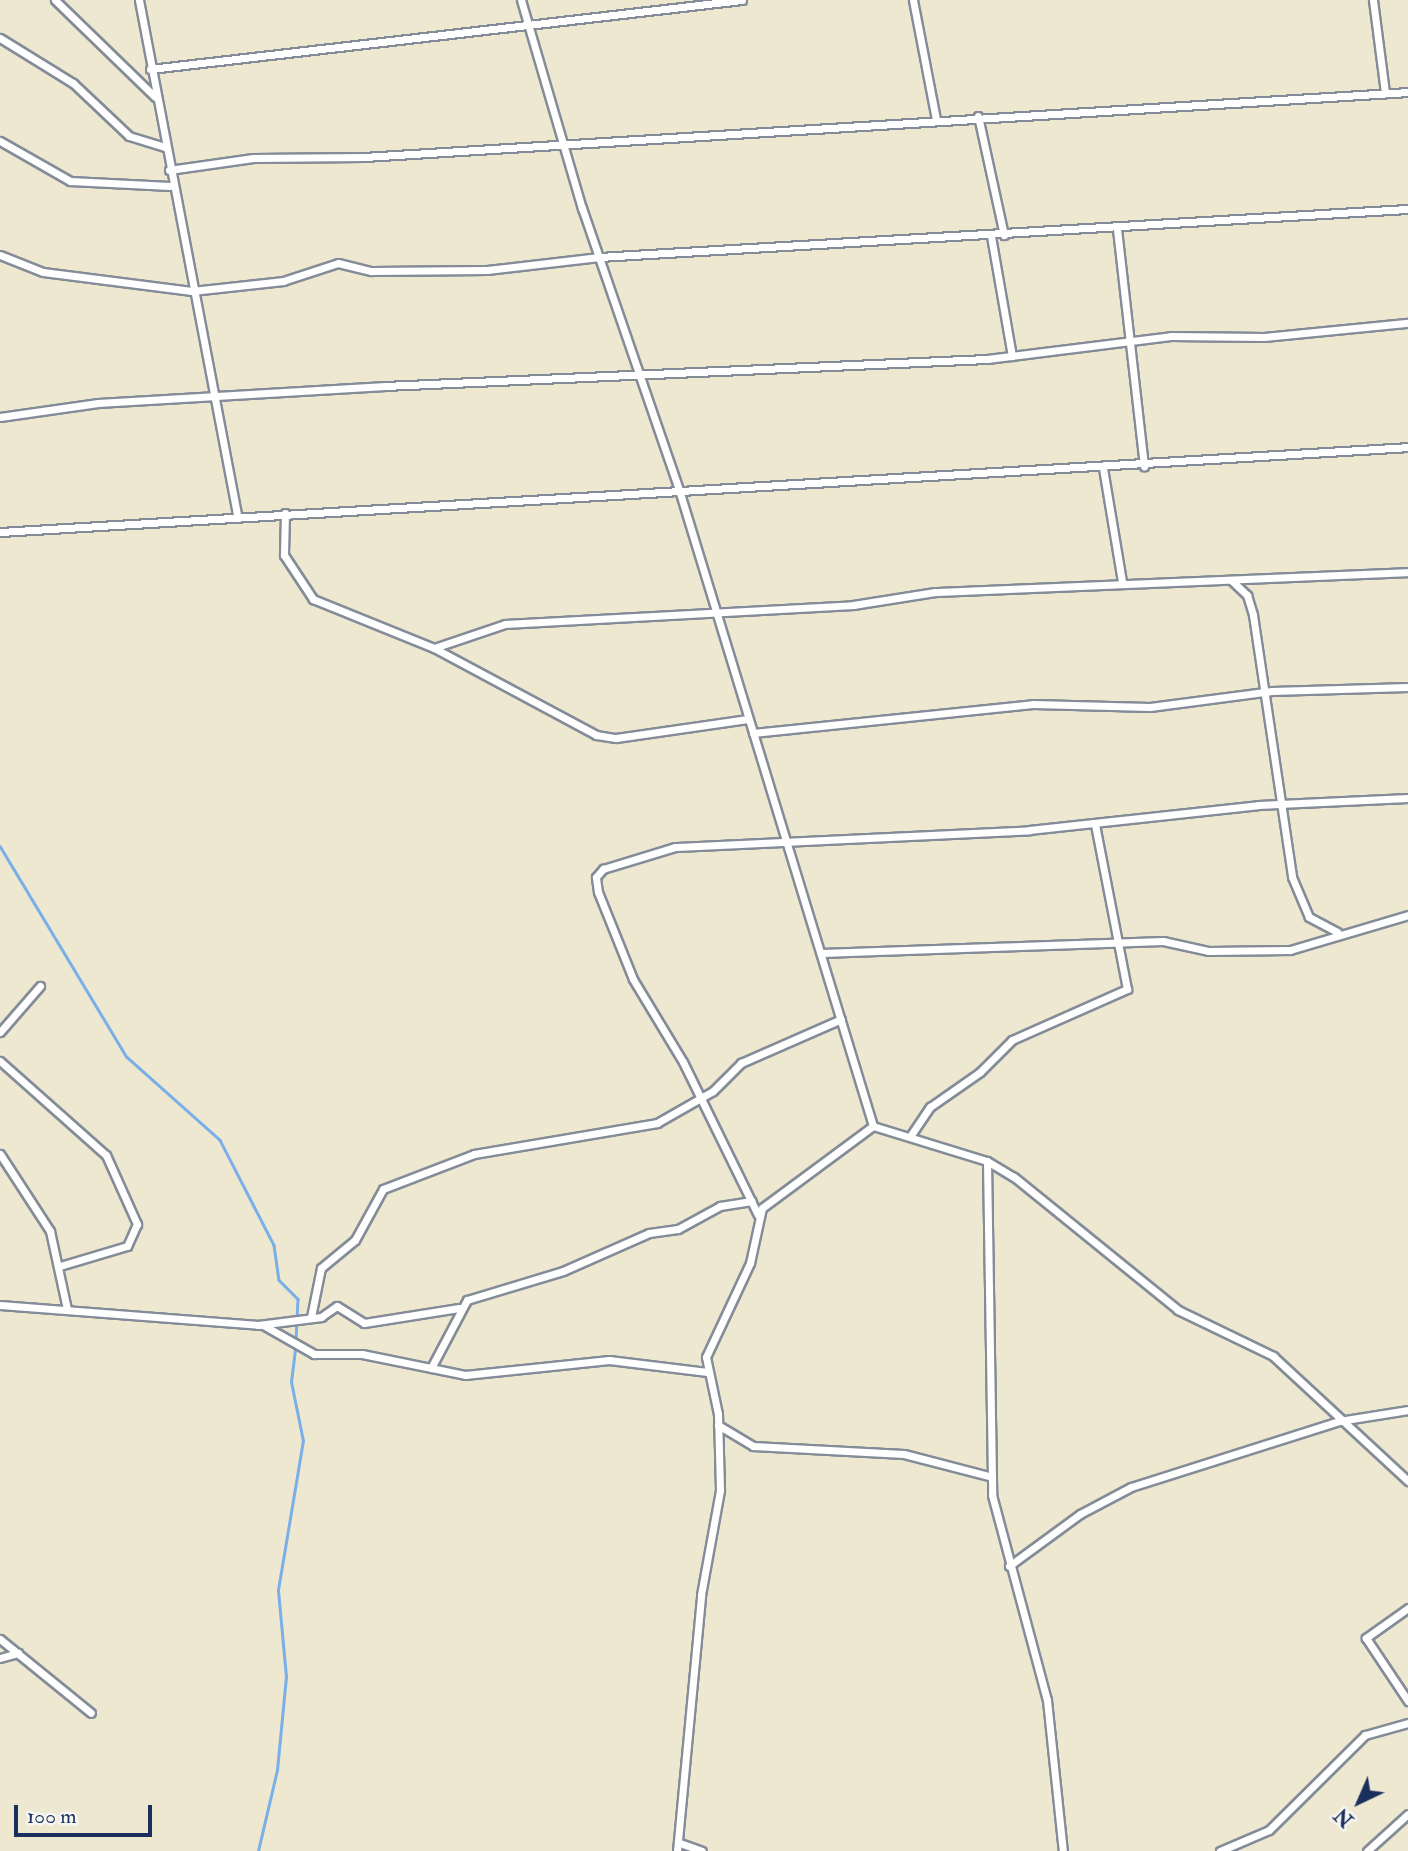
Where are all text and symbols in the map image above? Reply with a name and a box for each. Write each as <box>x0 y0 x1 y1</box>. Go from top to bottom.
north arrow <box>1324 1767 1394 1837</box>
scale bar <box>18 1792 156 1836</box>
text: 100 m <box>27 1803 77 1830</box>
text: N <box>1330 1803 1359 1832</box>

